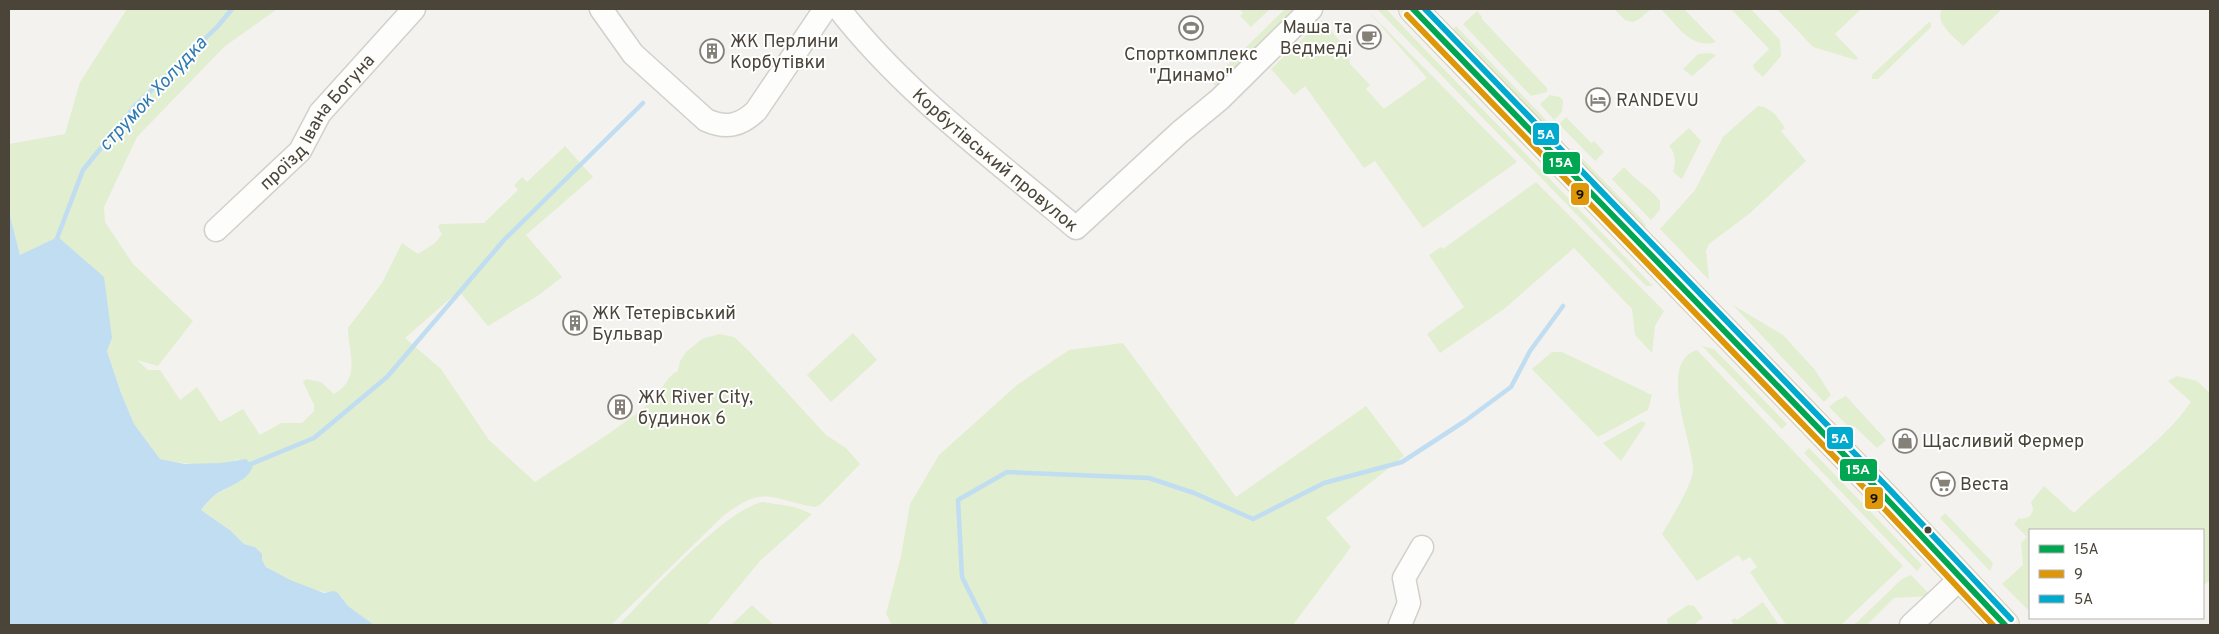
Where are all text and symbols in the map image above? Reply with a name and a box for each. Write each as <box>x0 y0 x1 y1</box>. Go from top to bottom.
sports icon: Спорткомплекс "Динамо" <box>1178 15 1204 41</box>
place label: Маша та Ведмеді <box>1280 17 1352 61</box>
cafe icon: Маша та Ведмеді <box>1356 24 1382 50</box>
place label: ЖК Перлини Корбутівки <box>730 31 839 75</box>
water label: струмок Холудка <box>94 32 213 157</box>
building icon: ЖК Перлини Корбутівки <box>699 38 725 64</box>
place label: Спорткомплекс "Динамо" <box>1124 44 1258 88</box>
street label: проїзд Івана Богуна <box>256 50 381 196</box>
street label: Корбутівський провулок <box>907 84 1083 238</box>
hotel icon: RANDEVU <box>1585 87 1611 113</box>
place label: RANDEVU <box>1616 90 1699 113</box>
line badge: 5А <box>1532 122 1560 146</box>
text: 5А <box>1537 127 1555 144</box>
line badge: 15A <box>1542 151 1581 175</box>
text: 15A <box>1549 155 1573 172</box>
line badge: 9 <box>1570 182 1590 206</box>
text: 9 <box>1576 187 1584 204</box>
place label: ЖК Тетерівський Бульвар <box>592 303 736 347</box>
building icon: ЖК Тетерівський Бульвар <box>562 310 588 336</box>
place label: ЖК River City, будинок 6 <box>638 387 753 431</box>
building icon: ЖК River City, будинок 6 <box>607 394 633 420</box>
line badge: 5А <box>1826 426 1854 450</box>
shop icon: Щасливий Фермер <box>1892 428 1918 454</box>
text: 5А <box>1831 431 1849 448</box>
place label: Щасливий Фермер <box>1922 431 2084 454</box>
line badge: 15A <box>1839 458 1878 482</box>
text: 15A <box>1846 462 1870 479</box>
supermarket icon: Веста <box>1930 471 1956 497</box>
place label: Веста <box>1960 474 2009 497</box>
line badge: 9 <box>1864 486 1884 510</box>
text: 9 <box>1870 491 1878 508</box>
unlabelled marker <box>1923 525 1933 535</box>
legend <box>2029 529 2204 619</box>
text: 15A <box>2074 541 2099 560</box>
text: 9 <box>2074 566 2083 585</box>
text: 5А <box>2074 591 2093 610</box>

